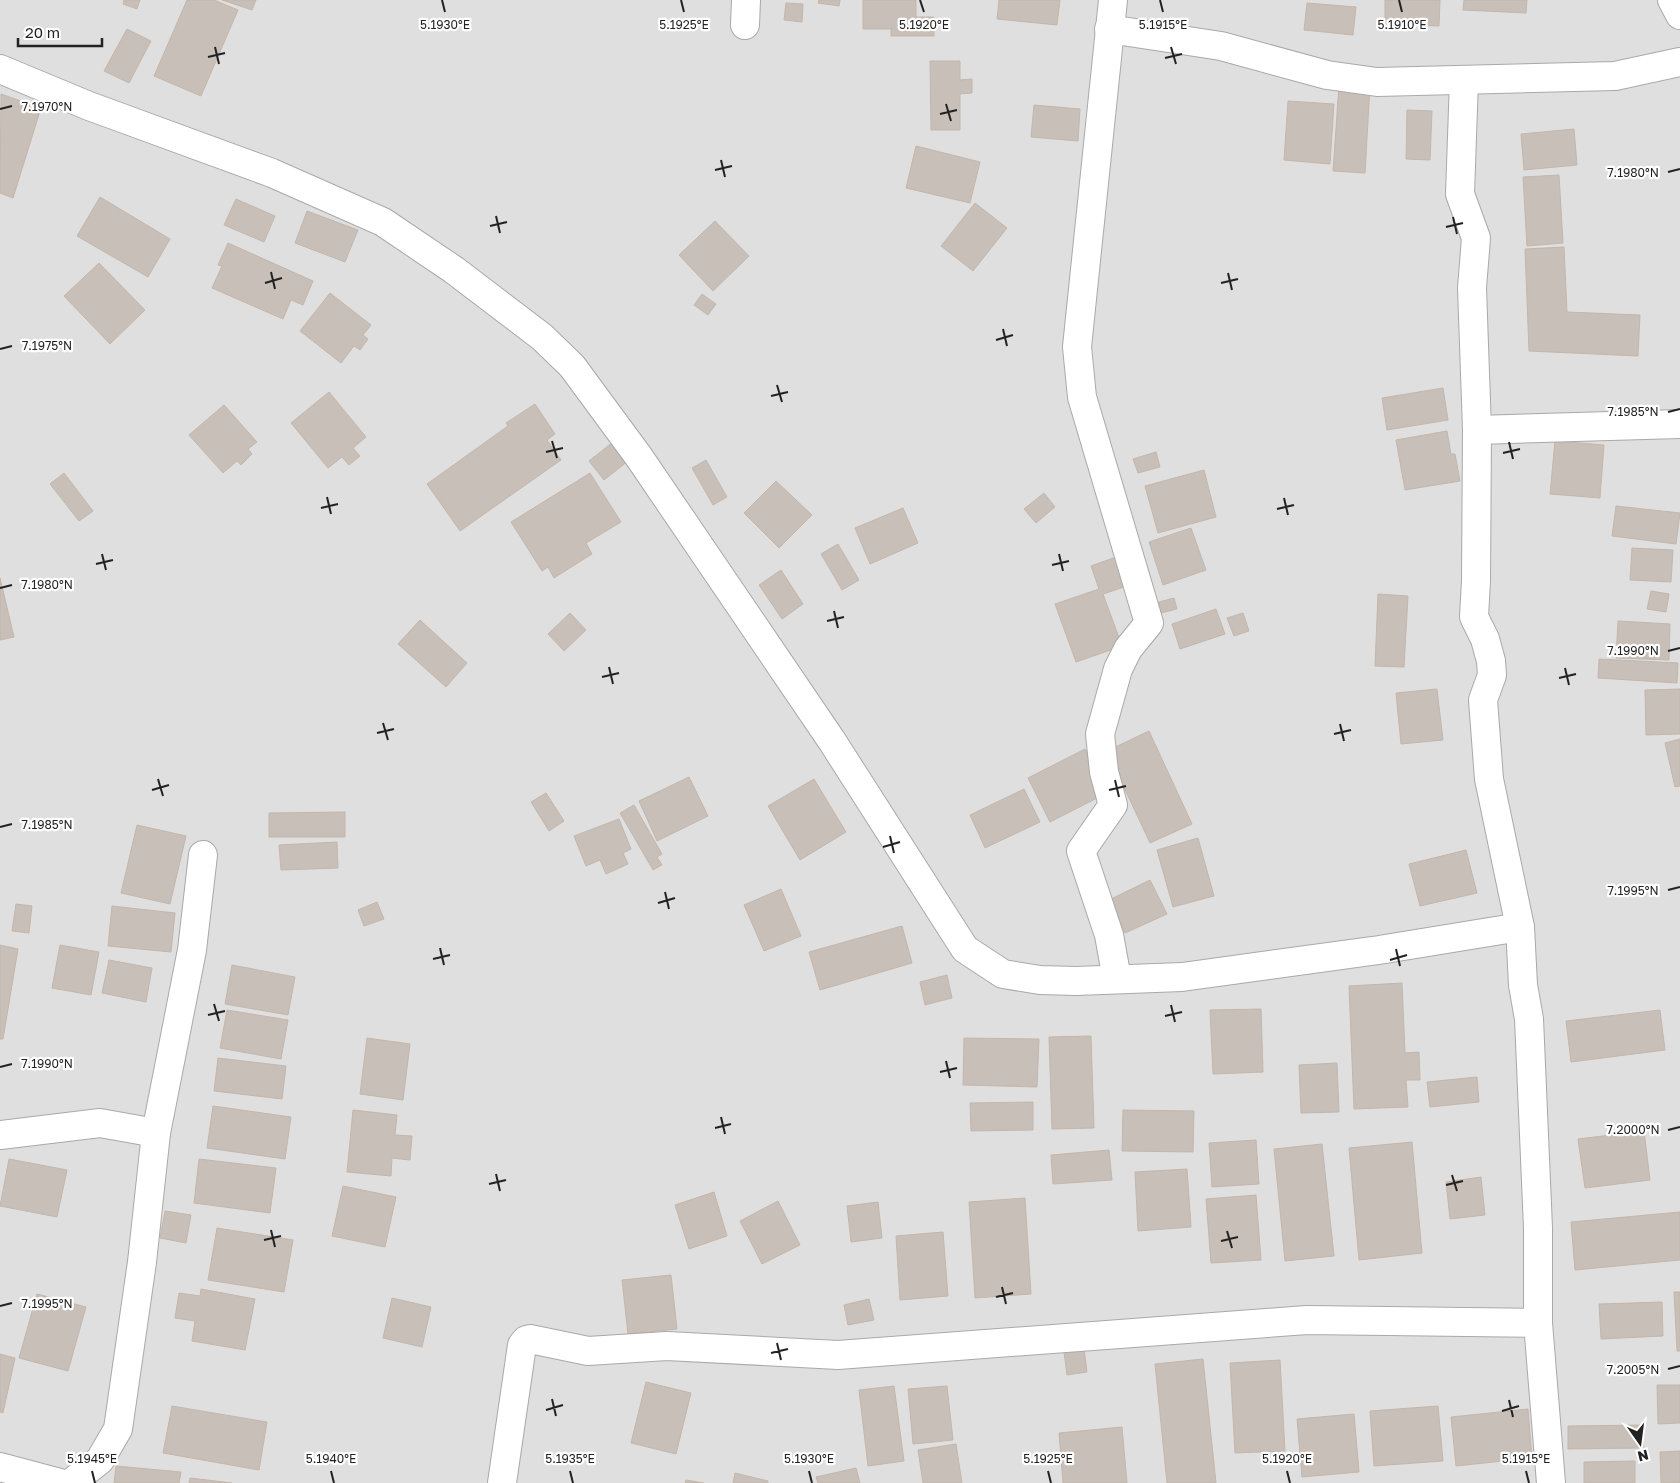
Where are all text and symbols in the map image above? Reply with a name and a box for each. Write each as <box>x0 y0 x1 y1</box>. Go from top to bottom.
scale bar <box>18 15 101 47</box>
text: 5.1930°E <box>420 17 470 32</box>
text: 5.1925°E <box>659 17 709 32</box>
text: 5.1920°E <box>899 17 949 32</box>
text: 5.1915°E <box>1139 17 1187 32</box>
text: 5.1910°E <box>1378 17 1426 32</box>
text: 20 m <box>25 23 60 41</box>
text: 7.1970°N <box>22 99 72 114</box>
text: 7.1980°N <box>1607 165 1659 180</box>
text: 7.1975°N <box>22 338 72 353</box>
text: 7.1985°N <box>1607 404 1659 419</box>
text: 7.1980°N <box>21 577 73 592</box>
text: 7.1990°N <box>1607 643 1659 658</box>
text: 7.1985°N <box>21 817 73 832</box>
text: 7.1995°N <box>1607 883 1659 898</box>
text: 7.1990°N <box>21 1056 73 1071</box>
text: 7.2000°N <box>1606 1122 1660 1137</box>
text: 7.1995°N <box>21 1296 73 1311</box>
text: 7.2005°N <box>1607 1362 1659 1377</box>
north arrow <box>1615 1418 1665 1468</box>
text: N <box>1636 1447 1650 1466</box>
text: 5.1945°E <box>67 1451 117 1466</box>
text: 5.1940°E <box>306 1451 356 1466</box>
text: 5.1935°E <box>545 1451 595 1466</box>
text: 5.1930°E <box>784 1451 834 1466</box>
text: 5.1925°E <box>1023 1451 1073 1466</box>
text: 5.1920°E <box>1262 1451 1312 1466</box>
text: 5.1915°E <box>1502 1451 1550 1466</box>

